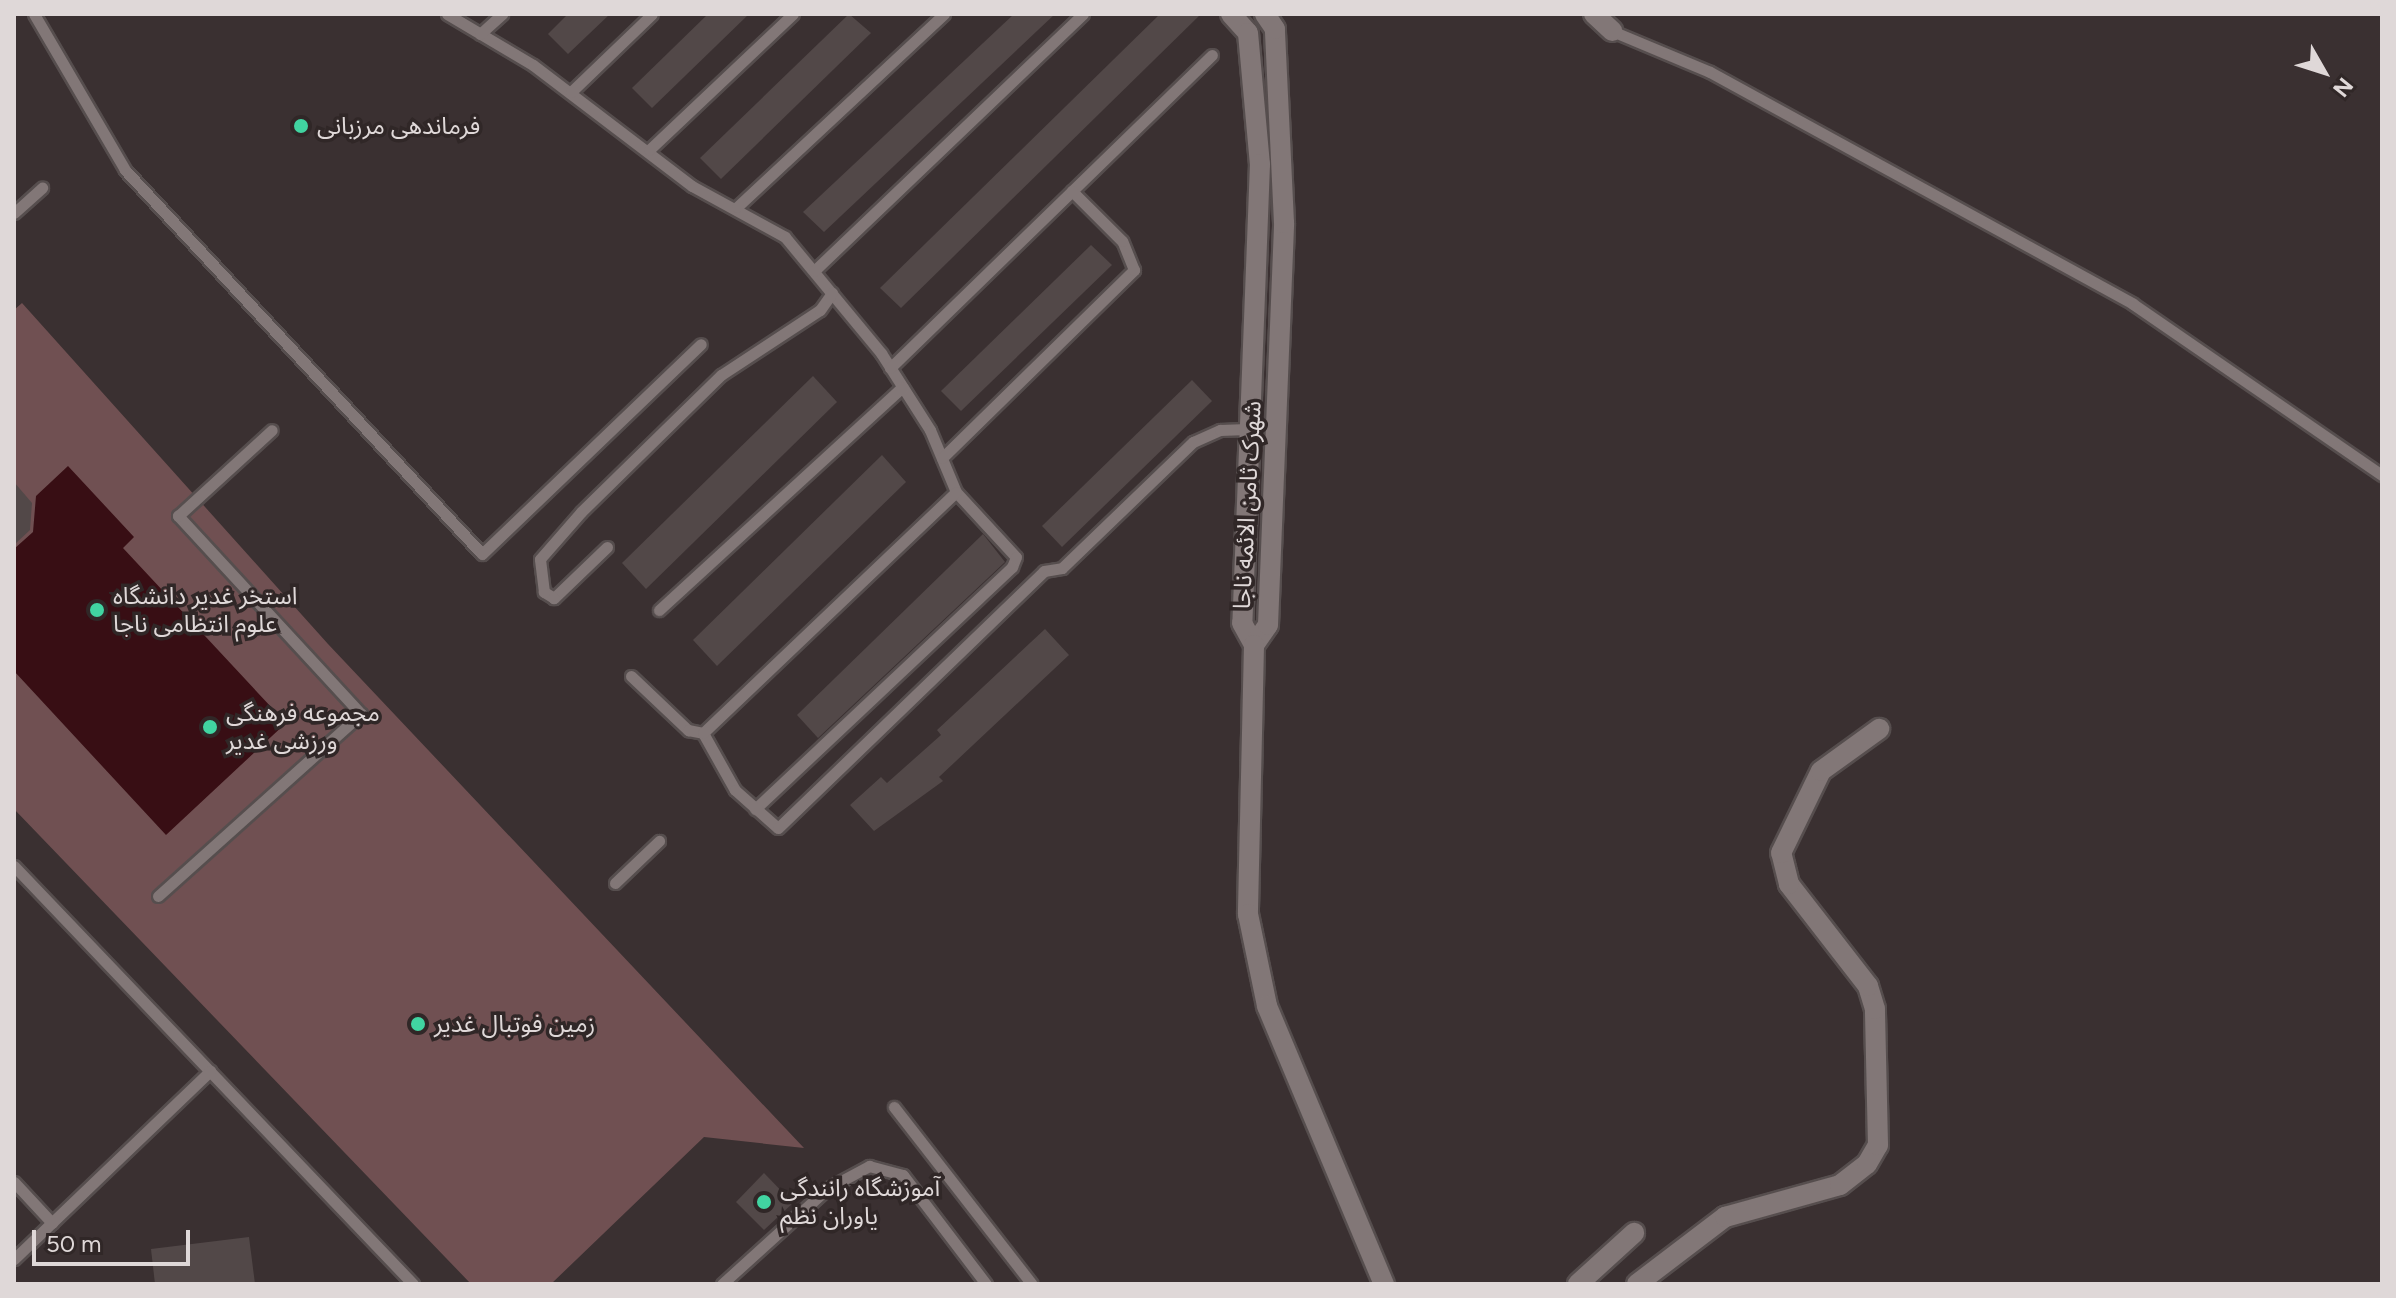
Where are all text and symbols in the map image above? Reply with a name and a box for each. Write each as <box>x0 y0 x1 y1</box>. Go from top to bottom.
north arrow <box>2284 32 2364 112</box>
text: N <box>2327 72 2359 103</box>
place label: فرماندهی مرزبانی <box>317 112 480 140</box>
marker: فرماندهی مرزبانی <box>292 117 310 135</box>
street label: شهرک ثامن الائمه ناجا <box>1227 400 1267 610</box>
place label: استخر غدیر دانشگاه علوم انتظامی ناجا <box>113 582 298 638</box>
marker: استخر غدیر دانشگاه علوم انتظامی ناجا <box>88 601 106 619</box>
place label: مجموعه فرهنگی ورزشی غدیر <box>226 699 380 755</box>
marker: مجموعه فرهنگی ورزشی غدیر <box>201 718 219 736</box>
place label: زمین فوتبال غدیر <box>434 1010 595 1038</box>
marker: زمین فوتبال غدیر <box>409 1015 427 1033</box>
place label: آموزشگاه رانندگی یاوران نظم <box>780 1174 940 1230</box>
marker: آموزشگاه رانندگی یاوران نظم <box>755 1193 773 1211</box>
scale bar <box>36 1214 194 1264</box>
text: 50 m <box>46 1229 102 1258</box>

